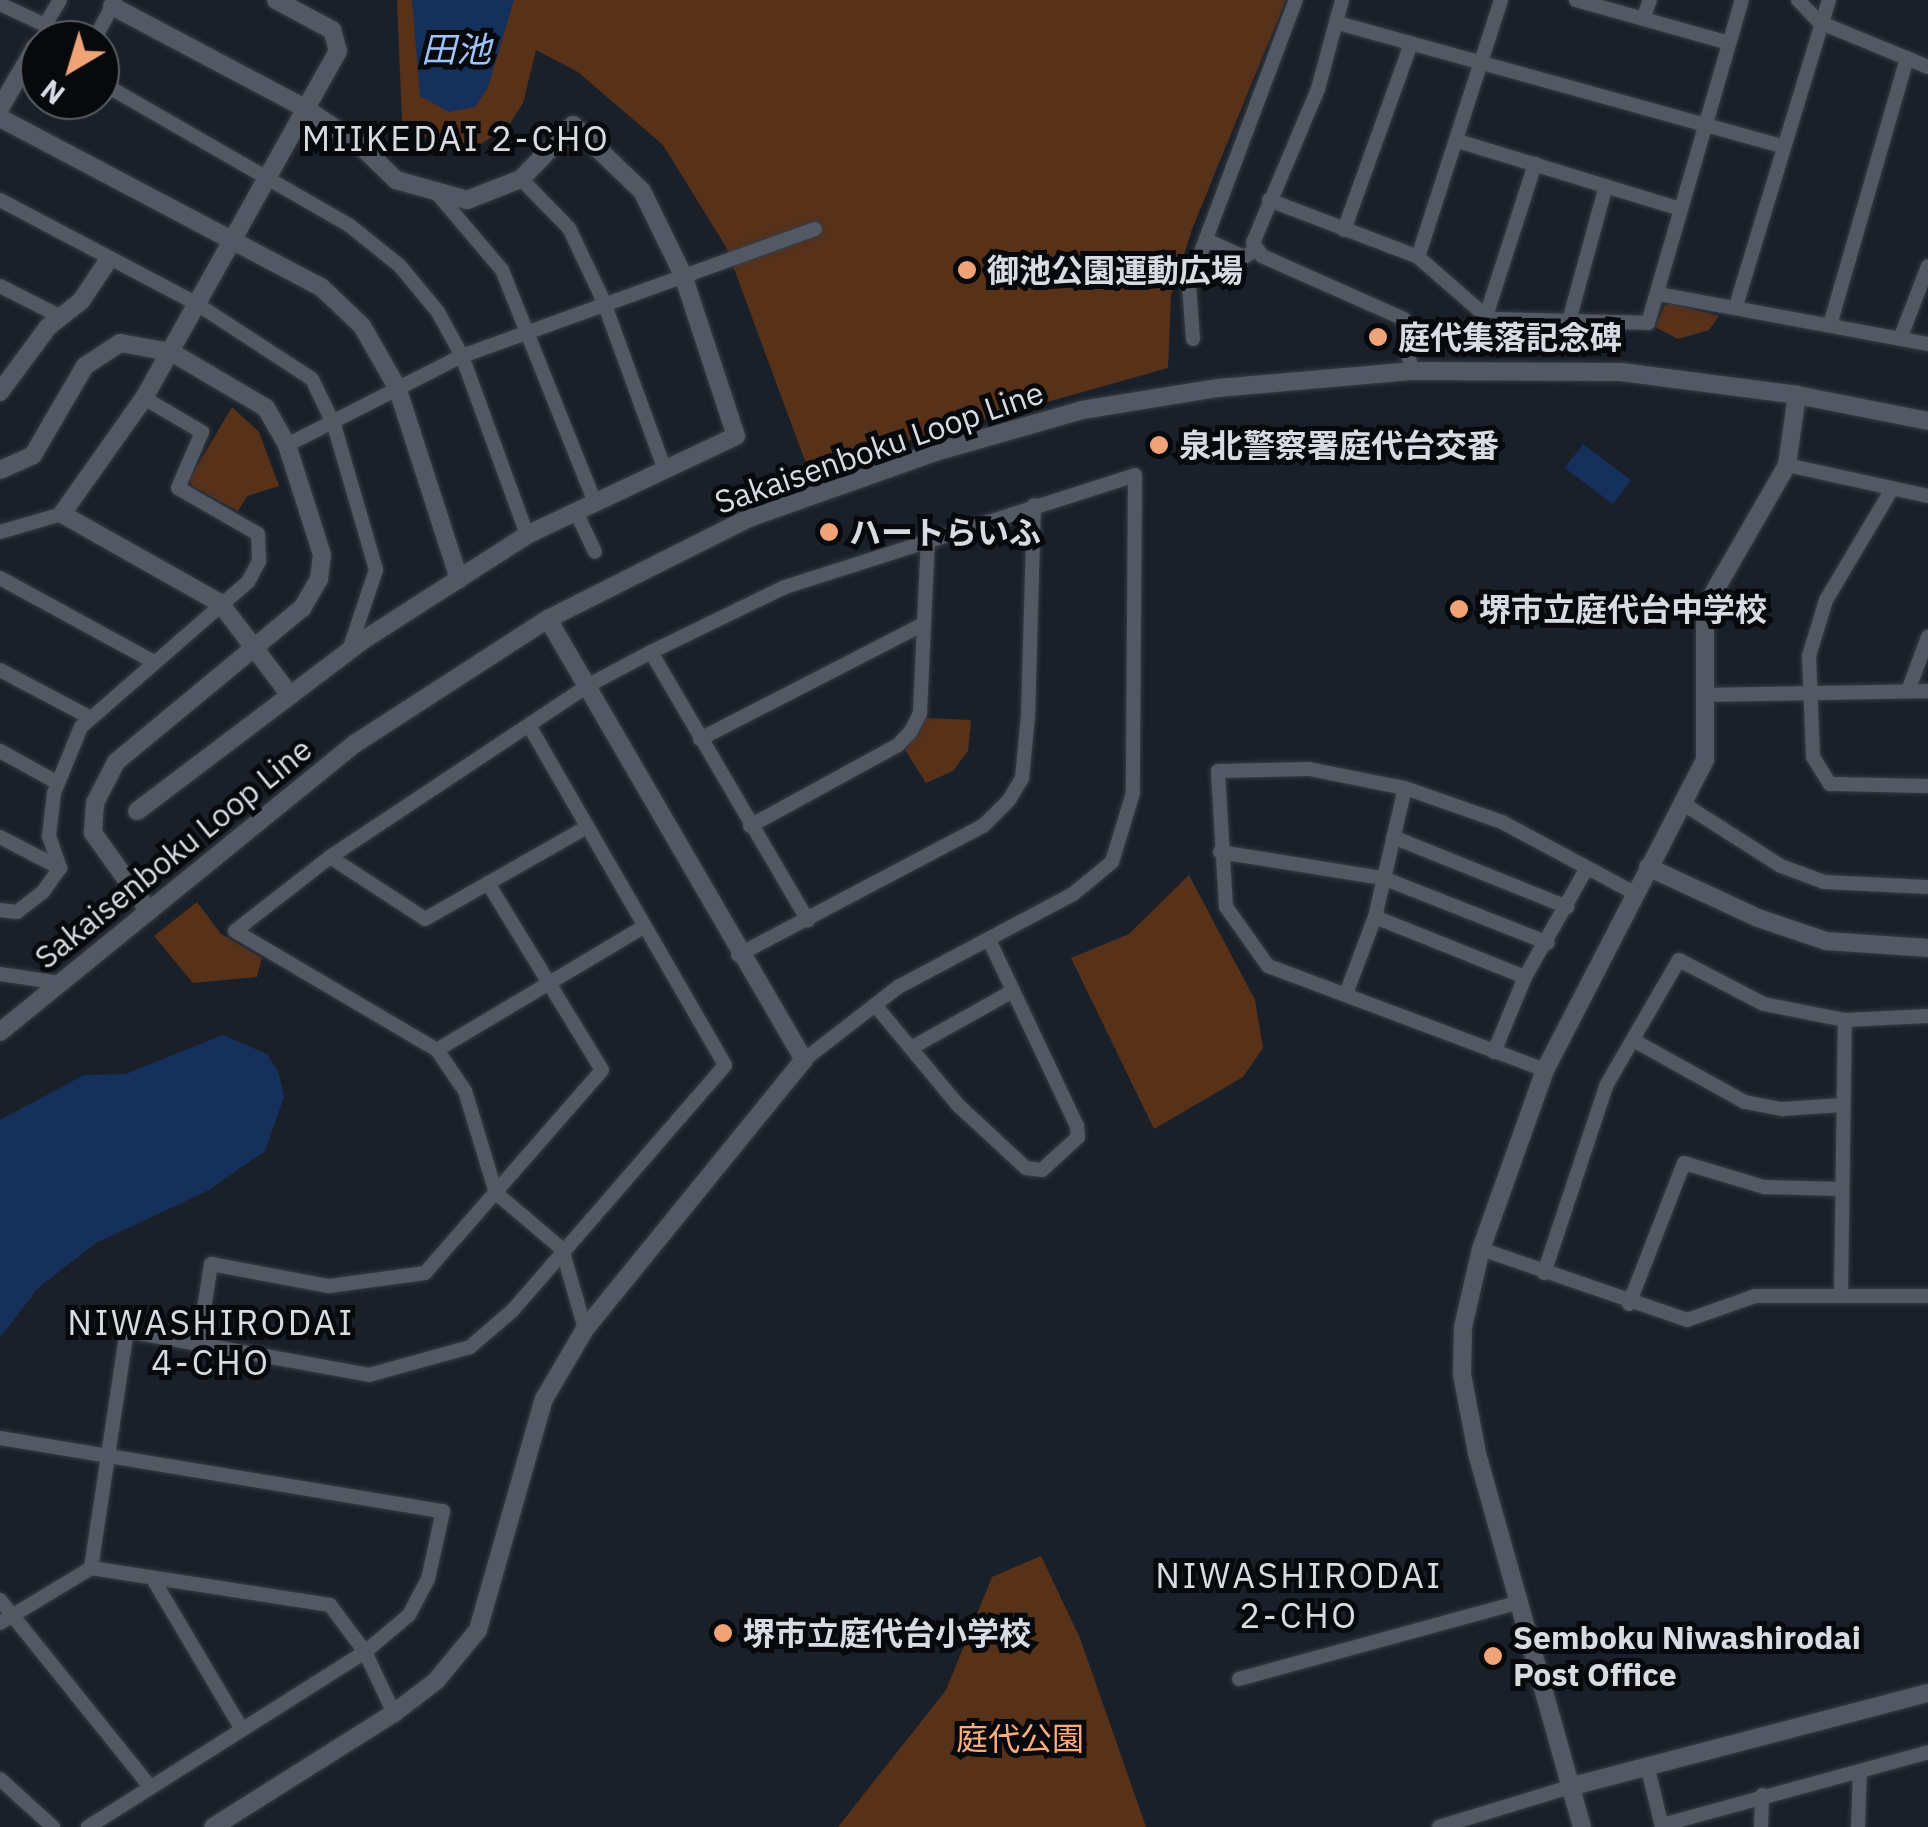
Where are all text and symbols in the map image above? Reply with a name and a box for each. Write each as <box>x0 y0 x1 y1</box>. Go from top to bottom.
north arrow <box>20 20 120 120</box>
water label: 田池 <box>421 28 491 70</box>
text: N <box>33 72 72 113</box>
district label: MIIKEDAI 2-CHO <box>302 117 610 159</box>
place label: 御池公園運動広場 <box>987 251 1243 289</box>
marker: 御池公園運動広場 <box>956 259 978 281</box>
place label: 庭代集落記念碑 <box>1398 318 1622 356</box>
marker: 庭代集落記念碑 <box>1367 326 1389 348</box>
street label: Sakaisenboku Loop Line <box>710 373 1048 521</box>
place label: 泉北警察署庭代台交番 <box>1179 426 1499 464</box>
marker: 泉北警察署庭代台交番 <box>1148 434 1170 456</box>
place label: ハートらいふ <box>849 513 1041 551</box>
marker: ハートらいふ <box>818 521 840 543</box>
place label: 堺市立庭代台中学校 <box>1479 590 1767 628</box>
marker: 堺市立庭代台中学校 <box>1448 598 1470 620</box>
street label: Sakaisenboku Loop Line <box>27 730 319 976</box>
district label: NIWASHIRODAI 4-CHO <box>67 1301 355 1383</box>
district label: NIWASHIRODAI 2-CHO <box>1155 1554 1443 1636</box>
place label: 堺市立庭代台小学校 <box>743 1614 1031 1652</box>
place label: Semboku Niwashirodai Post Office <box>1513 1619 1861 1694</box>
marker: 堺市立庭代台小学校 <box>712 1622 734 1644</box>
marker: Semboku Niwashirodai Post Office <box>1482 1645 1504 1667</box>
park label: 庭代公園 <box>956 1719 1084 1757</box>

